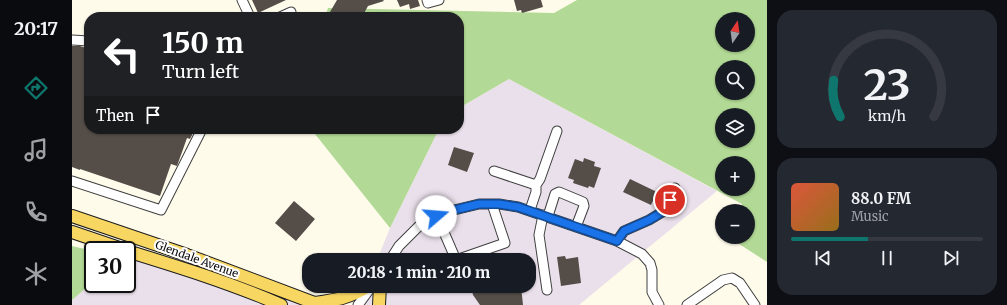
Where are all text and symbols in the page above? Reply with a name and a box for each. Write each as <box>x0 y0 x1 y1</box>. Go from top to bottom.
north arrow <box>715 12 755 52</box>
map controls <box>715 12 755 244</box>
text: 20:17 <box>14 17 58 40</box>
text: 150 m <box>162 25 244 61</box>
icon: left <box>96 28 148 80</box>
text: 23 <box>863 59 911 111</box>
text: Turn left <box>162 60 239 83</box>
button: search <box>715 60 755 100</box>
icon: directions <box>22 74 50 102</box>
icon: arrive <box>142 104 164 126</box>
text: Then <box>96 106 134 125</box>
text: km/h <box>868 106 906 124</box>
button: layers <box>715 108 755 148</box>
icon: music <box>22 136 50 164</box>
button: + <box>715 156 755 196</box>
pin <box>653 183 687 217</box>
icon: arrive <box>659 189 681 211</box>
text: 88.0 FM <box>851 189 911 208</box>
position arrow <box>415 195 457 237</box>
icon: phone <box>22 198 50 226</box>
button: − <box>715 204 755 244</box>
text: Music <box>851 208 889 225</box>
street label: Glendale Avenue <box>154 237 241 281</box>
speed limit sign: 30 <box>84 241 136 293</box>
icon: previous <box>812 247 834 269</box>
icon: pause <box>876 247 898 269</box>
icon: next <box>940 247 962 269</box>
icon: climate <box>22 260 50 288</box>
text: 20:18 · 1 min · 210 m <box>348 263 490 282</box>

